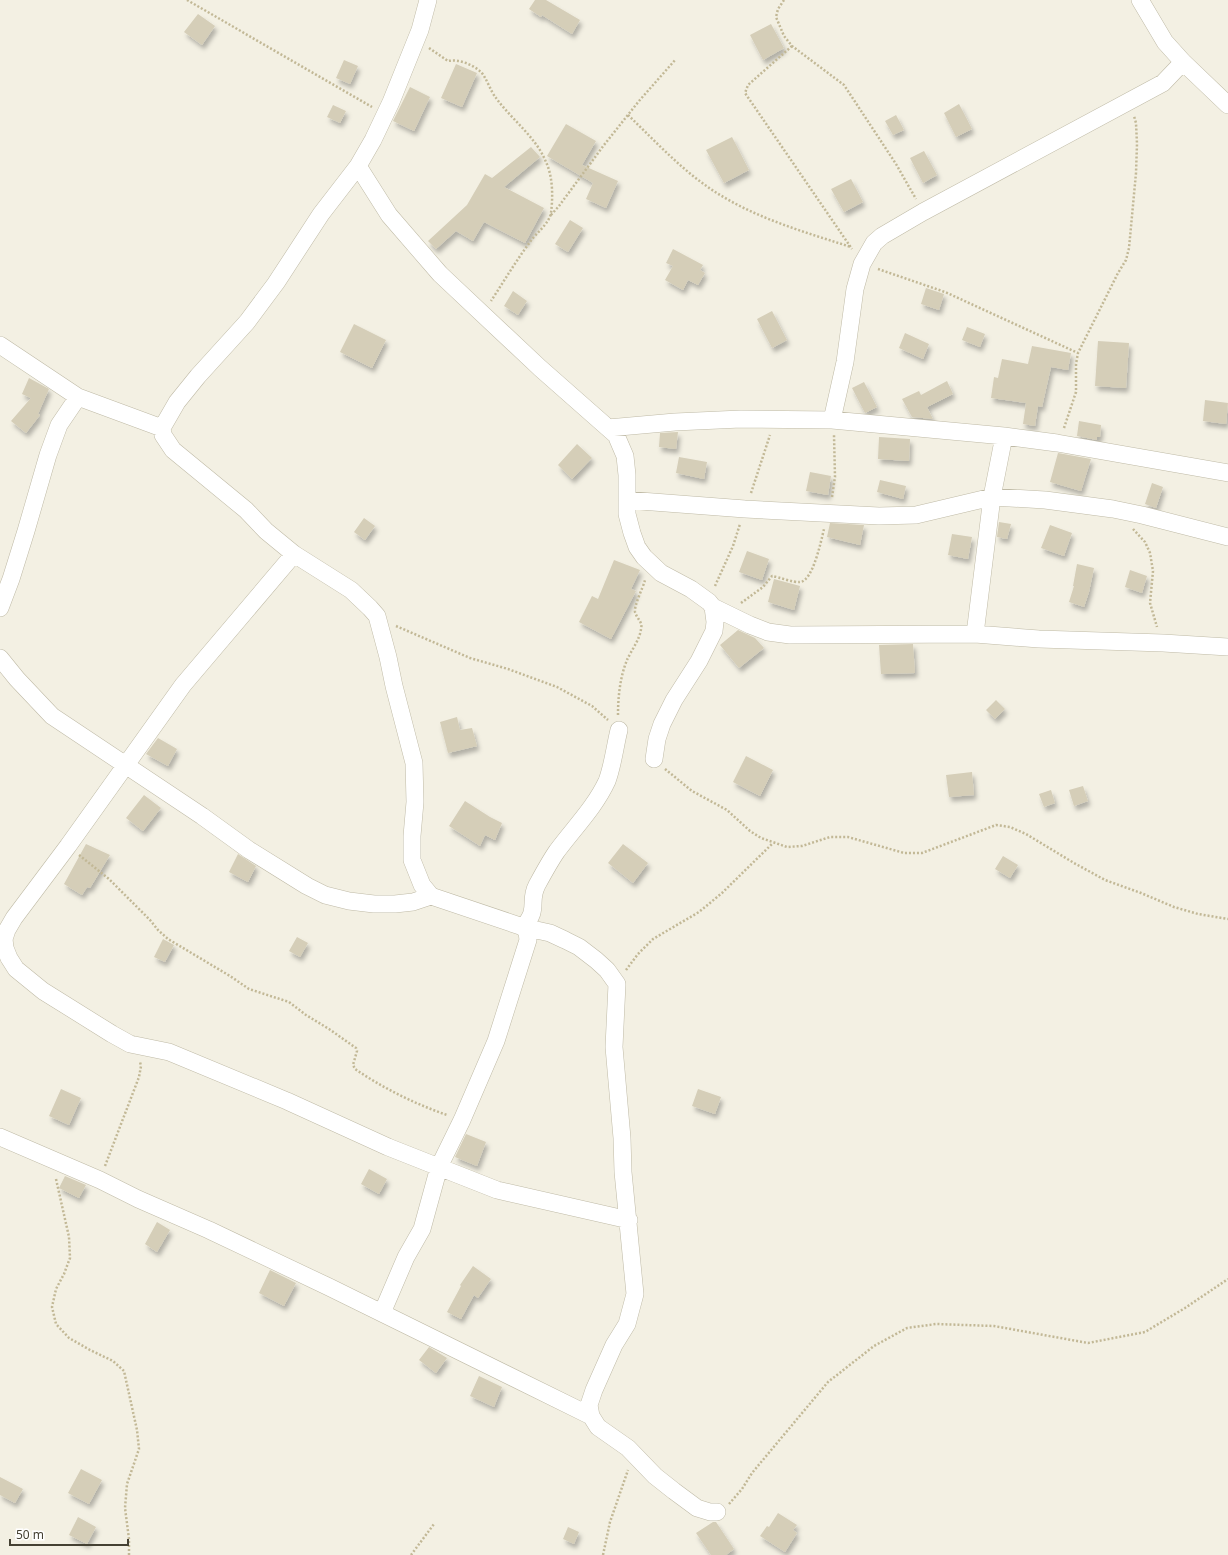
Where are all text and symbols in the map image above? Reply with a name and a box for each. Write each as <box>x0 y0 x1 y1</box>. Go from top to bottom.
scale bar <box>10 1521 128 1547</box>
text: 50 m <box>16 1526 44 1543</box>

